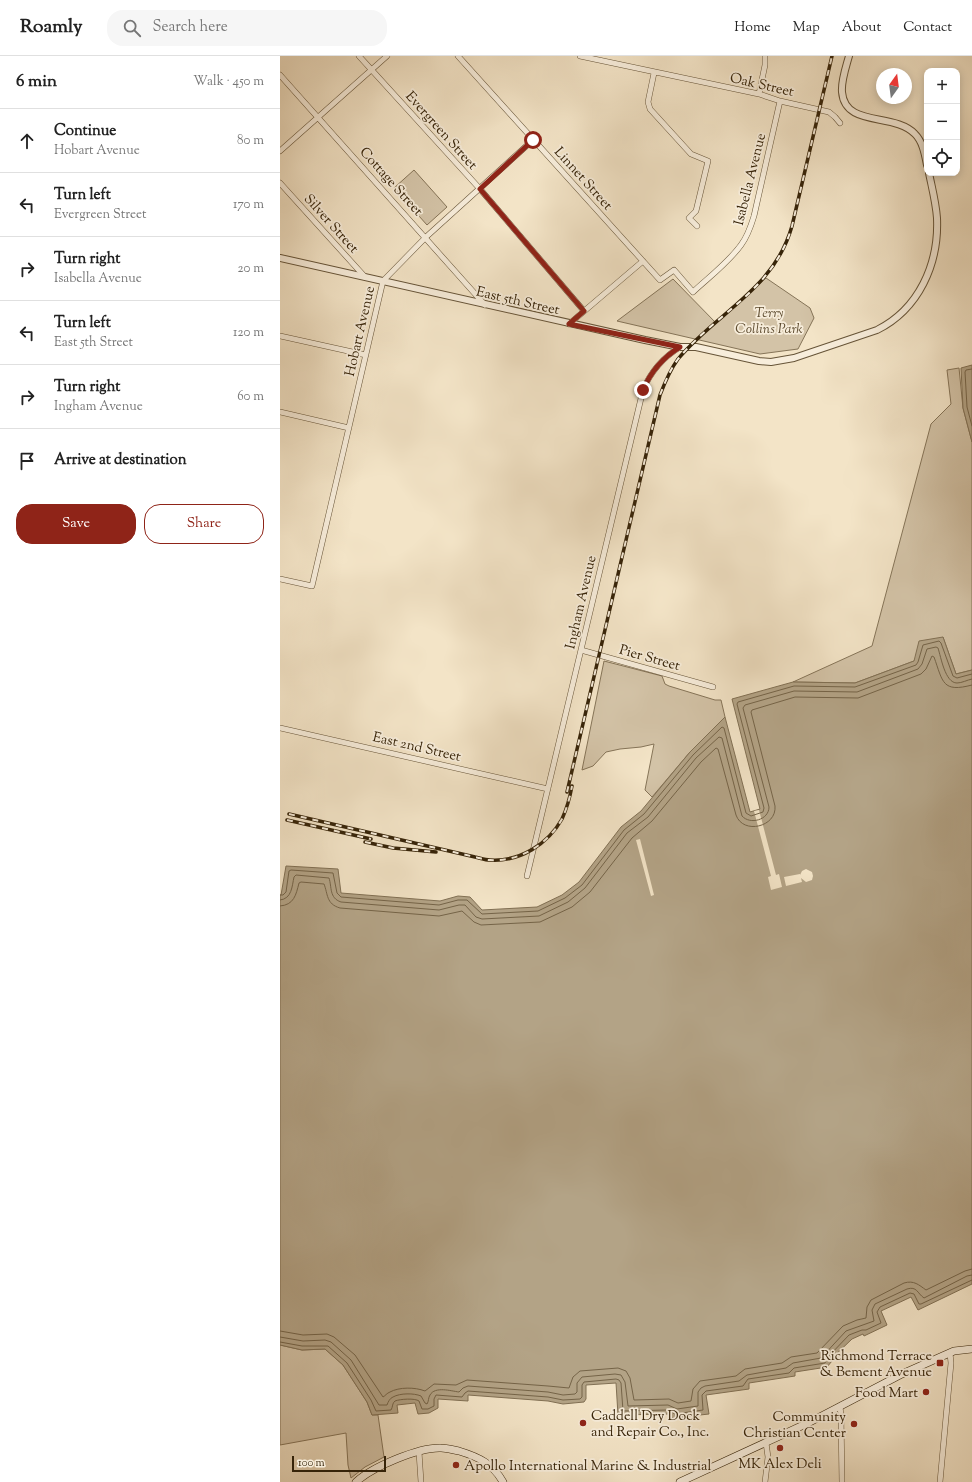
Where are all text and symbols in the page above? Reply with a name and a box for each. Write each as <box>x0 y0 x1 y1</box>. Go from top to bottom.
search box <box>107 10 387 46</box>
text: Roamly <box>20 14 83 41</box>
icon: search <box>121 17 143 39</box>
text: Search here <box>153 17 228 38</box>
text: Home <box>734 18 771 38</box>
text: Map <box>793 18 820 38</box>
text: About <box>842 18 881 38</box>
text: Contact <box>903 18 952 38</box>
north arrow <box>876 68 912 104</box>
map controls <box>924 68 960 176</box>
button: + <box>924 68 960 104</box>
street label: Oak Street <box>728 69 796 103</box>
text: 6 min <box>16 70 57 94</box>
text: Walk · 450 m <box>193 73 264 91</box>
street label: Evergreen Street <box>400 88 481 175</box>
button: − <box>924 104 960 140</box>
text: Continue <box>54 121 116 142</box>
icon: ahead <box>16 130 38 152</box>
route start <box>524 131 542 149</box>
street label: Isabella Avenue <box>730 131 772 228</box>
text: 80 m <box>237 132 264 150</box>
button: locate <box>924 140 960 176</box>
text: Hobart Avenue <box>54 142 140 160</box>
street label: Cottage Street <box>354 143 427 221</box>
street label: Linnet Street <box>549 143 617 216</box>
text: Turn left <box>54 185 111 206</box>
street label: Silver Street <box>298 190 363 259</box>
icon: left <box>16 194 38 216</box>
text: 170 m <box>233 196 264 214</box>
text: Evergreen Street <box>54 206 147 224</box>
text: Turn right <box>54 249 120 270</box>
icon: right <box>16 258 38 280</box>
text: 20 m <box>238 260 264 278</box>
text: Isabella Avenue <box>54 270 142 288</box>
street label: East 5th Street <box>474 283 561 321</box>
street label: Hobart Avenue <box>341 284 381 379</box>
park label: Terry Collins Park <box>735 304 803 340</box>
text: Turn left <box>54 313 111 334</box>
icon: left <box>16 322 38 344</box>
text: 120 m <box>233 324 264 342</box>
text: East 5th Street <box>54 334 133 352</box>
text: Turn right <box>54 377 120 398</box>
route end <box>634 381 652 399</box>
icon: right <box>16 386 38 408</box>
text: 60 m <box>237 388 264 406</box>
text: Ingham Avenue <box>54 398 143 416</box>
icon: arrive <box>16 450 38 472</box>
text: Arrive at destination <box>54 450 187 471</box>
button: Save <box>16 504 136 544</box>
button: Share <box>144 504 264 544</box>
street label: Ingham Avenue <box>561 554 602 651</box>
street label: Pier Street <box>617 641 682 677</box>
street label: East 2nd Street <box>370 728 463 768</box>
place label: Richmond Terrace & Bement Avenue <box>820 1347 932 1383</box>
marker: Richmond Terrace & Bement Avenue <box>935 1358 945 1368</box>
place label: Food Mart <box>855 1384 918 1404</box>
marker: Food Mart <box>921 1387 931 1397</box>
place label: Caddell Dry Dock and Repair Co., Inc. <box>591 1407 709 1443</box>
place label: Community Christian Center <box>743 1408 847 1444</box>
marker: Caddell Dry Dock and Repair Co., Inc. <box>578 1418 588 1428</box>
marker: Community Christian Center <box>849 1419 859 1429</box>
marker: MK Alex Deli <box>775 1443 785 1453</box>
scale bar <box>292 1454 386 1473</box>
text: 100 m <box>298 1455 325 1471</box>
place label: MK Alex Deli <box>738 1455 822 1475</box>
place label: Apollo International Marine & Industrial <box>464 1457 712 1477</box>
marker: Apollo International Marine & Industrial <box>451 1460 461 1470</box>

